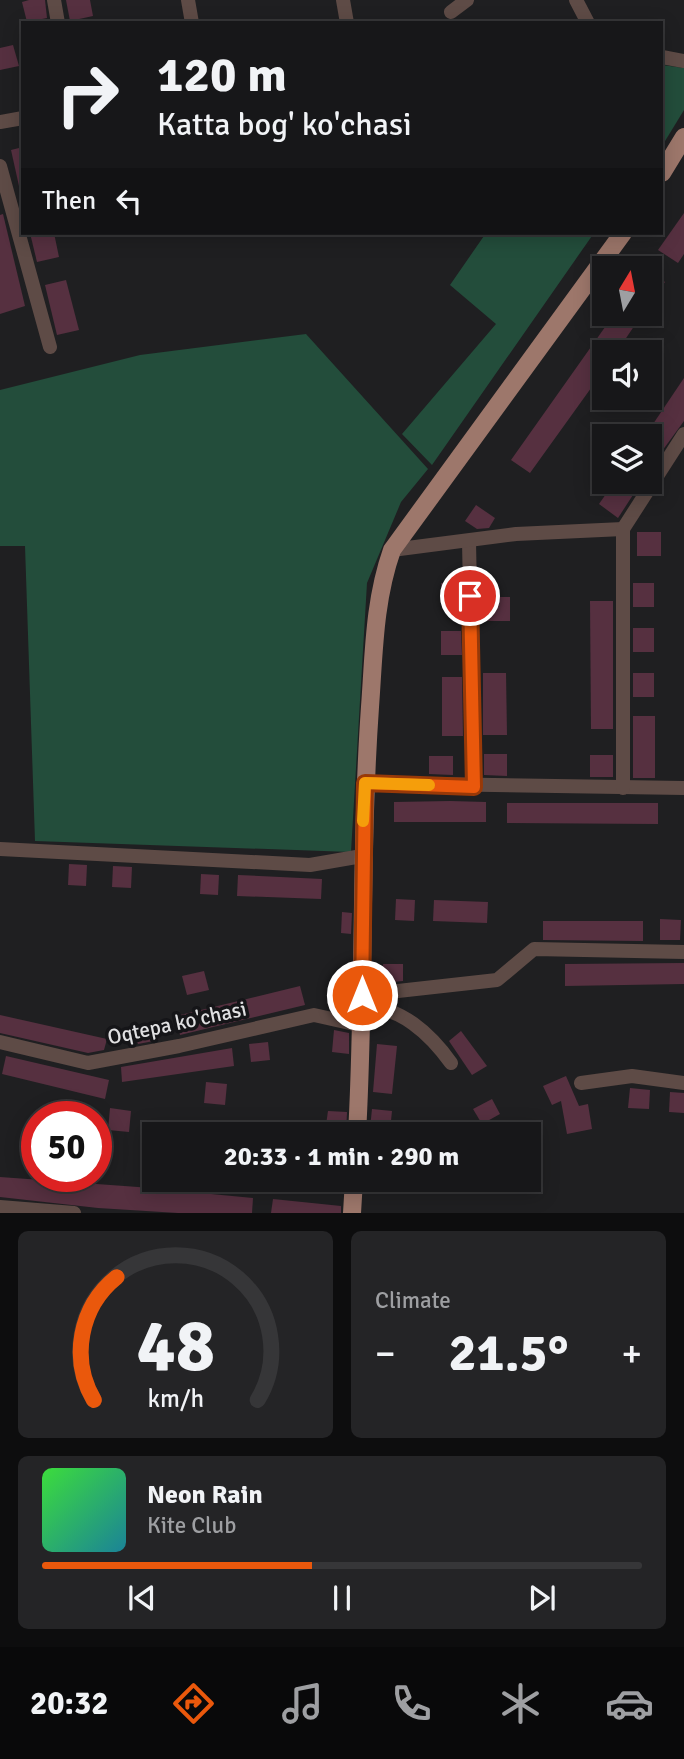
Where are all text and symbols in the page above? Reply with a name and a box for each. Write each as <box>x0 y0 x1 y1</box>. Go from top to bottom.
text: 120 m <box>157 45 287 105</box>
icon: right <box>42 49 133 140</box>
text: Katta bog' ko'chasi <box>157 105 412 144</box>
icon: left <box>110 182 148 220</box>
text: Then <box>42 185 96 217</box>
north arrow <box>592 256 662 326</box>
map controls <box>592 256 662 494</box>
button: sound <box>592 340 662 410</box>
button: layers <box>592 424 662 494</box>
pin <box>440 566 500 626</box>
icon: arrive <box>451 577 489 615</box>
position arrow <box>325 958 399 1032</box>
street label: Oqtepa ko'chasi <box>105 996 249 1050</box>
speed limit sign: 50 <box>21 1101 112 1192</box>
text: 20:33 · 1 min · 290 m <box>224 1141 459 1173</box>
text: Climate <box>375 1286 451 1315</box>
text: 48 <box>136 1303 215 1392</box>
text: 21.5° <box>449 1321 568 1385</box>
text: − <box>375 1330 396 1377</box>
text: + <box>621 1330 642 1377</box>
text: km/h <box>147 1383 204 1414</box>
text: Neon Rain <box>147 1479 263 1511</box>
text: Kite Club <box>147 1511 236 1540</box>
icon: previous <box>123 1579 161 1617</box>
icon: pause <box>323 1579 361 1617</box>
icon: next <box>523 1579 561 1617</box>
icon: directions <box>169 1679 218 1728</box>
icon: music <box>278 1679 327 1728</box>
icon: phone <box>387 1679 436 1728</box>
icon: climate <box>496 1679 545 1728</box>
icon: car <box>605 1679 654 1728</box>
text: 20:32 <box>30 1684 109 1723</box>

